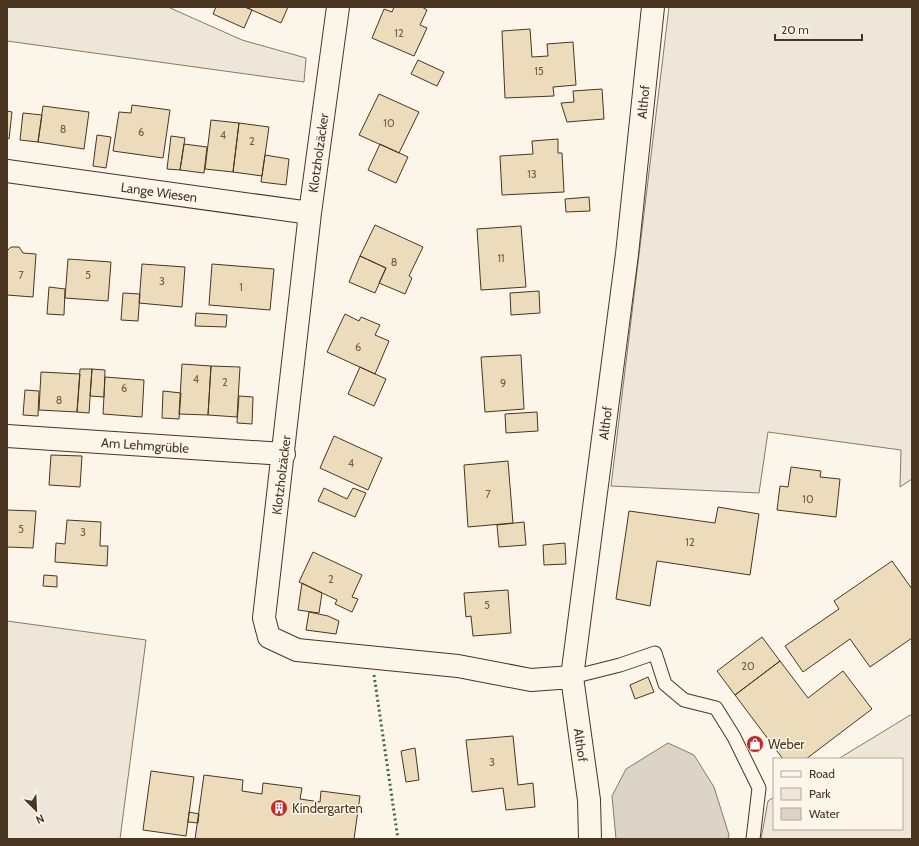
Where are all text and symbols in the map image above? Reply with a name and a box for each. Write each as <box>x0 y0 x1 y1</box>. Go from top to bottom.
scale bar <box>775 16 862 42</box>
text: 20 m <box>781 22 809 37</box>
house number: 12 <box>394 26 404 40</box>
house number: 15 <box>534 64 544 78</box>
street label: Althof <box>633 84 653 120</box>
street label: Klotzholzäcker <box>305 112 332 194</box>
house number: 10 <box>383 116 395 130</box>
house number: 8 <box>60 122 66 136</box>
house number: 6 <box>138 125 144 139</box>
house number: 4 <box>220 128 227 142</box>
house number: 2 <box>249 134 255 148</box>
house number: 13 <box>527 167 537 181</box>
street label: Lange Wiesen <box>120 179 198 205</box>
house number: 11 <box>497 251 505 265</box>
house number: 8 <box>391 255 397 269</box>
house number: 7 <box>18 268 24 282</box>
house number: 5 <box>85 268 91 282</box>
house number: 3 <box>159 274 165 288</box>
house number: 1 <box>239 280 243 294</box>
house number: 6 <box>355 340 361 354</box>
house number: 4 <box>193 372 200 386</box>
house number: 2 <box>222 375 228 389</box>
house number: 9 <box>500 376 506 390</box>
house number: 6 <box>121 381 127 395</box>
house number: 8 <box>56 393 62 407</box>
street label: Althof <box>595 405 615 441</box>
street label: Am Lehmgrüble <box>101 434 190 456</box>
street label: Klotzholzäcker <box>268 434 294 516</box>
house number: 4 <box>348 456 355 470</box>
house number: 7 <box>485 487 491 501</box>
house number: 10 <box>802 492 814 506</box>
house number: 5 <box>18 522 24 536</box>
house number: 3 <box>80 525 86 539</box>
house number: 12 <box>685 535 695 549</box>
house number: 2 <box>328 572 334 586</box>
house number: 5 <box>484 598 490 612</box>
house number: 20 <box>741 659 755 673</box>
street label: Althof <box>571 727 591 763</box>
shop icon: Weber <box>745 734 765 754</box>
place label: Weber <box>768 736 805 752</box>
house number: 3 <box>489 755 495 769</box>
legend <box>773 758 903 830</box>
text: Road <box>809 766 835 781</box>
text: Park <box>809 786 831 801</box>
north arrow <box>16 790 56 830</box>
building icon: Kindergarten <box>269 798 289 818</box>
place label: Kindergarten <box>292 800 363 816</box>
text: Water <box>809 806 840 821</box>
text: N <box>34 811 46 827</box>

